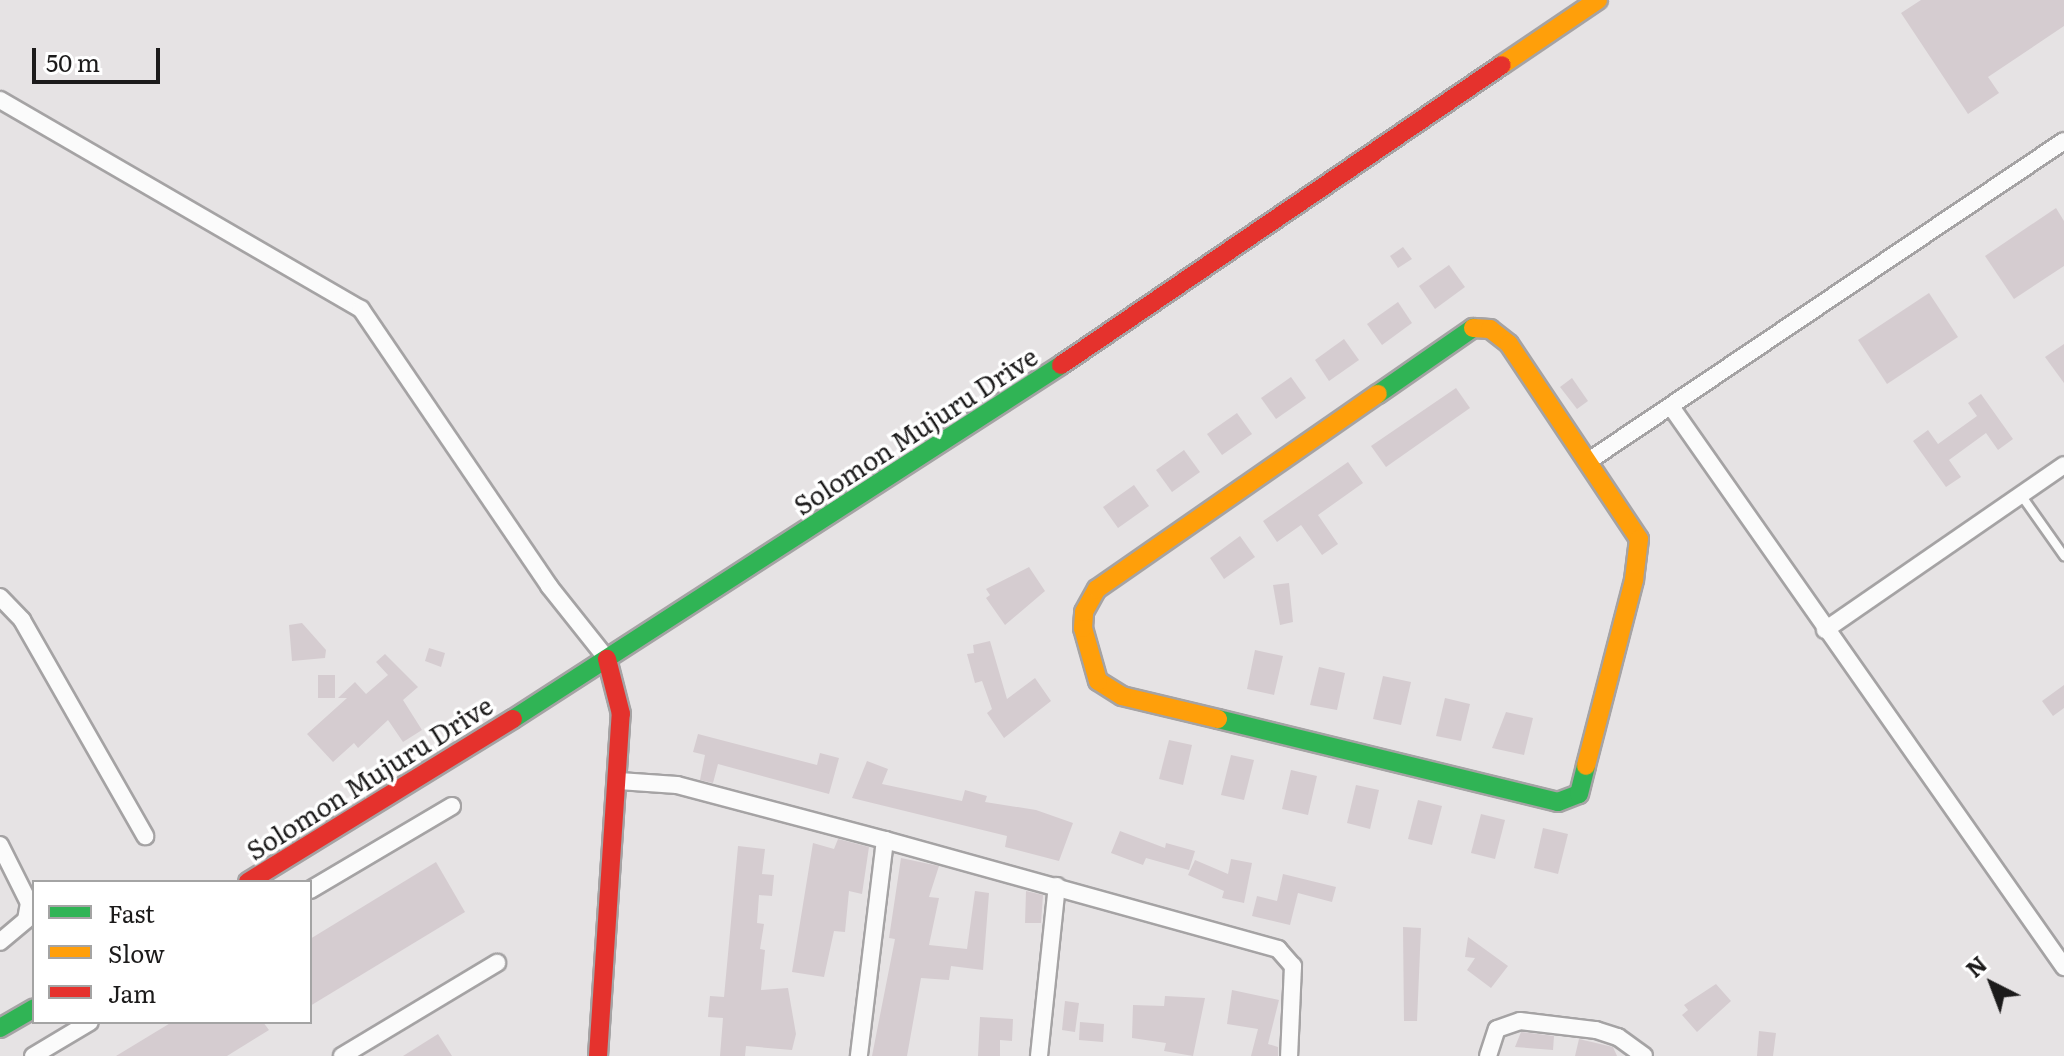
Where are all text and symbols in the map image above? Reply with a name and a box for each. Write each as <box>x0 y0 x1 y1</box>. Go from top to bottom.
scale bar <box>36 32 164 82</box>
text: 50 m <box>46 44 100 79</box>
street label: Solomon Mujuru Drive <box>787 340 1043 520</box>
street label: Solomon Mujuru Drive <box>240 689 498 865</box>
legend <box>32 880 312 1024</box>
text: Fast <box>108 895 155 930</box>
text: Slow <box>108 935 165 970</box>
north arrow <box>1952 944 2032 1024</box>
text: N <box>1958 947 1994 984</box>
text: Jam <box>108 975 156 1010</box>

